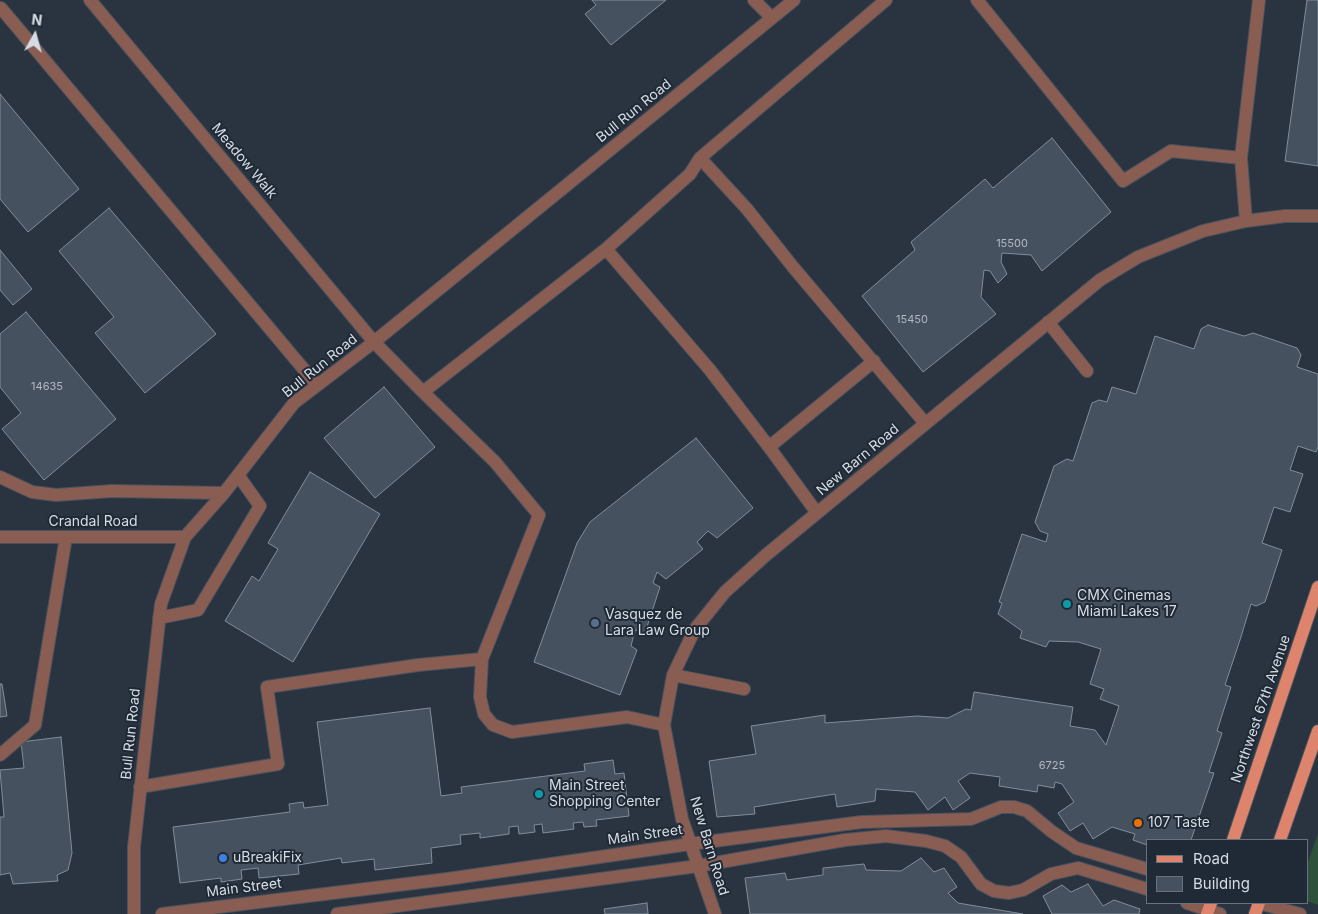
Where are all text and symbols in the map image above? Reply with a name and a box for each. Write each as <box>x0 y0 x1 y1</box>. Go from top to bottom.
north arrow <box>10 10 60 60</box>
text: N <box>31 11 43 29</box>
street label: Bull Run Road <box>593 76 675 146</box>
street label: Meadow Walk <box>208 120 280 202</box>
house number: 15500 <box>996 237 1028 251</box>
house number: 15450 <box>896 313 928 327</box>
street label: Bull Run Road <box>279 331 361 401</box>
house number: 14635 <box>31 380 63 394</box>
street label: New Barn Road <box>813 421 903 499</box>
street label: Crandal Road <box>48 514 138 530</box>
place label: CMX Cinemas Miami Lakes 17 <box>1077 588 1177 620</box>
marker: CMX Cinemas Miami Lakes 17 <box>1061 598 1073 610</box>
place label: Vasquez de Lara Law Group <box>605 607 710 640</box>
marker: Vasquez de Lara Law Group <box>589 617 601 629</box>
street label: Northwest 67th Avenue <box>1228 633 1294 785</box>
street label: Bull Run Road <box>118 688 144 780</box>
house number: 6725 <box>1039 759 1065 773</box>
place label: Main Street Shopping Center <box>549 778 661 810</box>
marker: Main Street Shopping Center <box>533 788 545 800</box>
street label: New Barn Road <box>686 795 732 897</box>
place label: 107 Taste <box>1148 815 1210 831</box>
marker: 107 Taste <box>1132 817 1144 829</box>
street label: Main Street <box>606 821 684 849</box>
legend <box>1146 839 1308 904</box>
text: Road <box>1193 849 1229 868</box>
place label: uBreakiFix <box>233 850 302 866</box>
marker: uBreakiFix <box>217 852 229 864</box>
text: Building <box>1193 874 1250 893</box>
street label: Main Street <box>205 875 283 901</box>

